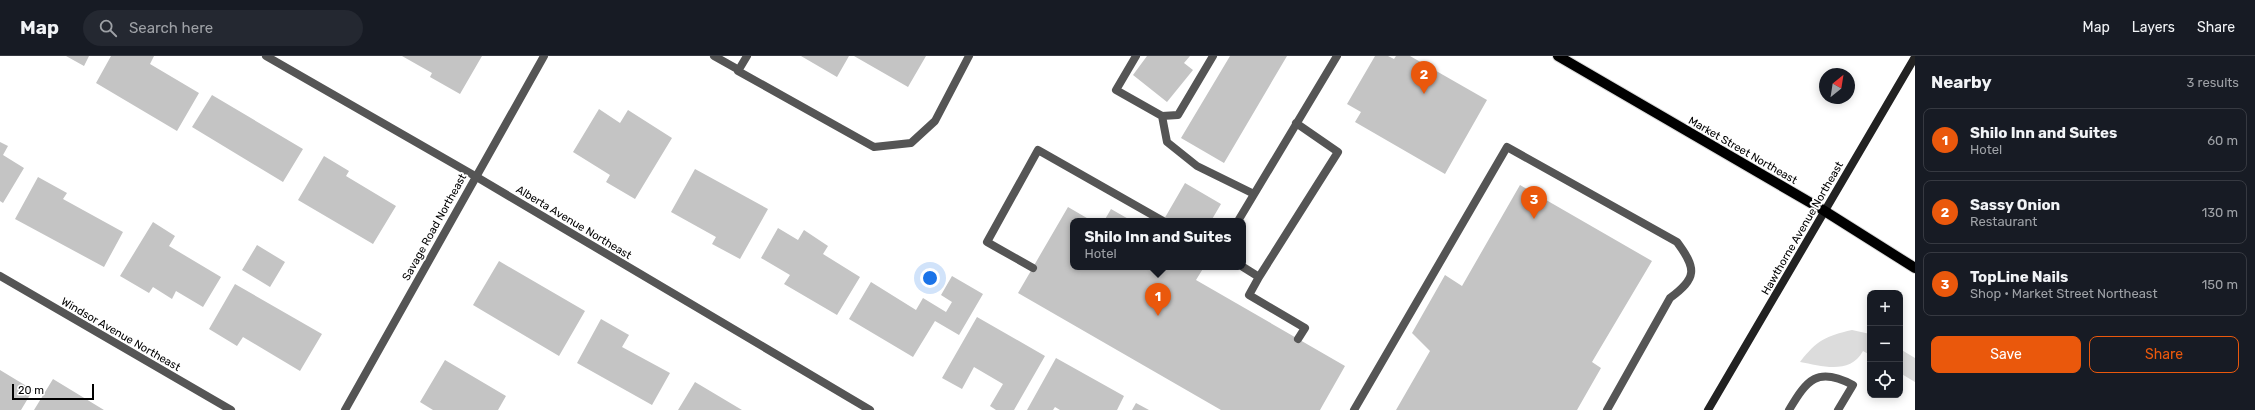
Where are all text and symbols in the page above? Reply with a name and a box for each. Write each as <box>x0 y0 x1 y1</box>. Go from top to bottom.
search box <box>83 10 363 46</box>
text: Map <box>20 16 59 39</box>
icon: search <box>97 17 119 39</box>
text: Search here <box>129 19 213 37</box>
text: Map <box>2083 19 2110 36</box>
text: Layers <box>2132 19 2175 36</box>
text: Share <box>2197 19 2235 36</box>
pin: 2 <box>1411 61 1437 94</box>
north arrow <box>1819 68 1855 104</box>
text: Nearby <box>1931 72 1992 92</box>
text: 3 results <box>2187 75 2239 90</box>
street label: Market Street Northeast <box>1686 114 1800 187</box>
text: Shilo Inn and Suites <box>1970 124 2117 142</box>
text: 1 <box>1942 133 1948 148</box>
text: 60 m <box>2207 133 2238 148</box>
text: Hotel <box>1970 142 2002 157</box>
street label: Hawthorne Avenue Northeast <box>1759 159 1846 297</box>
street label: Savage Road Northeast <box>400 171 470 283</box>
street label: Alberta Avenue Northeast <box>514 183 634 262</box>
pin: 3 <box>1521 186 1547 219</box>
text: Sassy Onion <box>1970 196 2060 214</box>
text: 2 <box>1941 205 1949 220</box>
text: 130 m <box>2202 205 2238 220</box>
text: Restaurant <box>1970 214 2037 229</box>
popup <box>1070 218 1246 270</box>
text: Shilo Inn and Suites <box>1084 228 1232 246</box>
text: Hotel <box>1084 246 1117 261</box>
your location <box>920 268 940 288</box>
text: TopLine Nails <box>1970 268 2068 286</box>
text: 3 <box>1941 277 1949 292</box>
text: 150 m <box>2202 277 2238 292</box>
pin: 1 <box>1145 283 1171 316</box>
text: Shop · Market Street Northeast <box>1970 286 2158 301</box>
map controls <box>1867 290 1903 398</box>
button: + <box>1867 290 1903 326</box>
street label: Windsor Avenue Northeast <box>59 295 183 374</box>
button: − <box>1867 326 1903 362</box>
button: Save <box>1931 336 2081 373</box>
button: Share <box>2089 336 2239 373</box>
button: locate <box>1867 362 1903 398</box>
scale bar <box>12 382 94 401</box>
text: 20 m <box>18 384 44 397</box>

